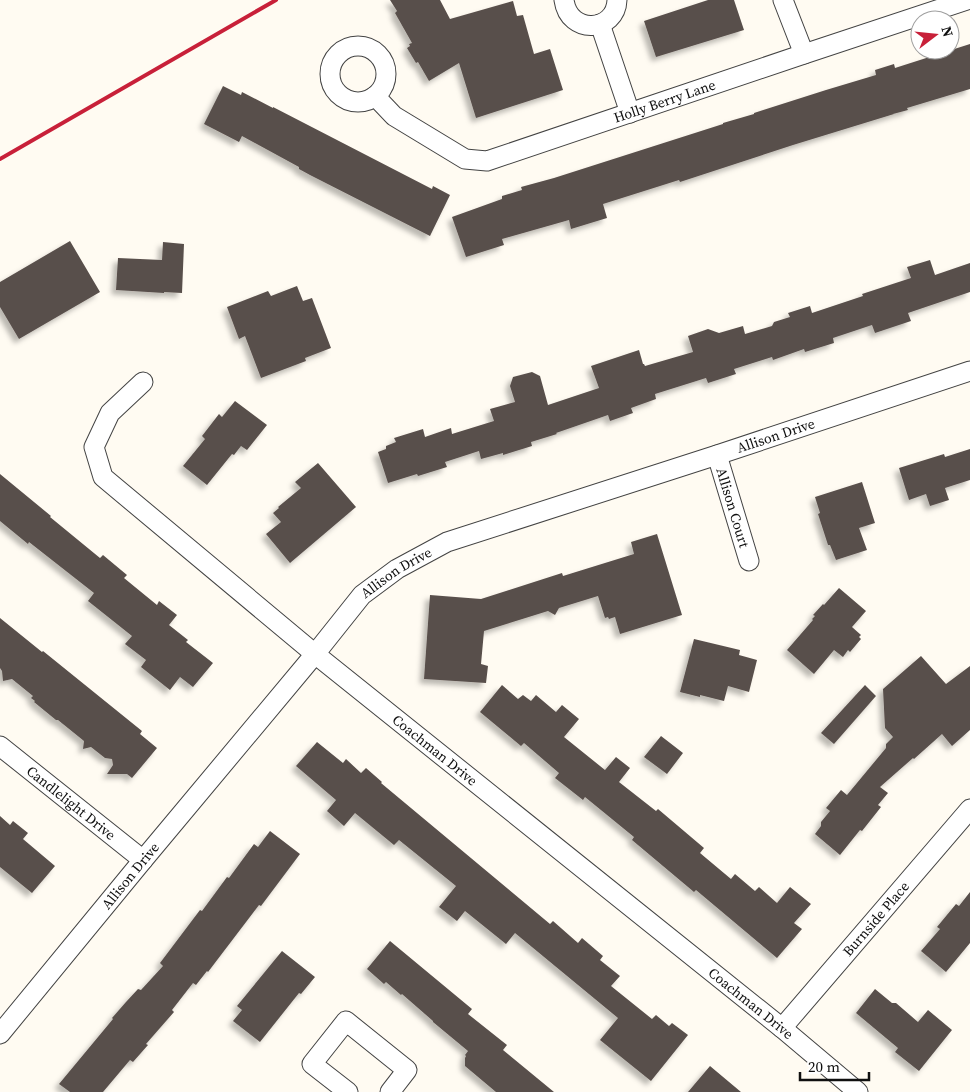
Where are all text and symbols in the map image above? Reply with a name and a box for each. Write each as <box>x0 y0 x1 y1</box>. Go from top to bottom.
north arrow <box>910 10 960 60</box>
text: N <box>936 24 959 39</box>
street label: Holly Berry Lane <box>611 75 718 128</box>
street label: Allison Drive <box>734 413 817 458</box>
street label: Allison Court <box>711 465 755 551</box>
street label: Allison Drive <box>356 542 435 603</box>
street label: Coachman Drive <box>388 710 482 790</box>
street label: Candlelight Drive <box>22 761 120 845</box>
street label: Allison Drive <box>97 838 164 913</box>
street label: Burnside Place <box>838 877 914 961</box>
street label: Coachman Drive <box>704 963 798 1044</box>
scale bar <box>800 1050 869 1082</box>
text: 20 m <box>808 1056 840 1077</box>

